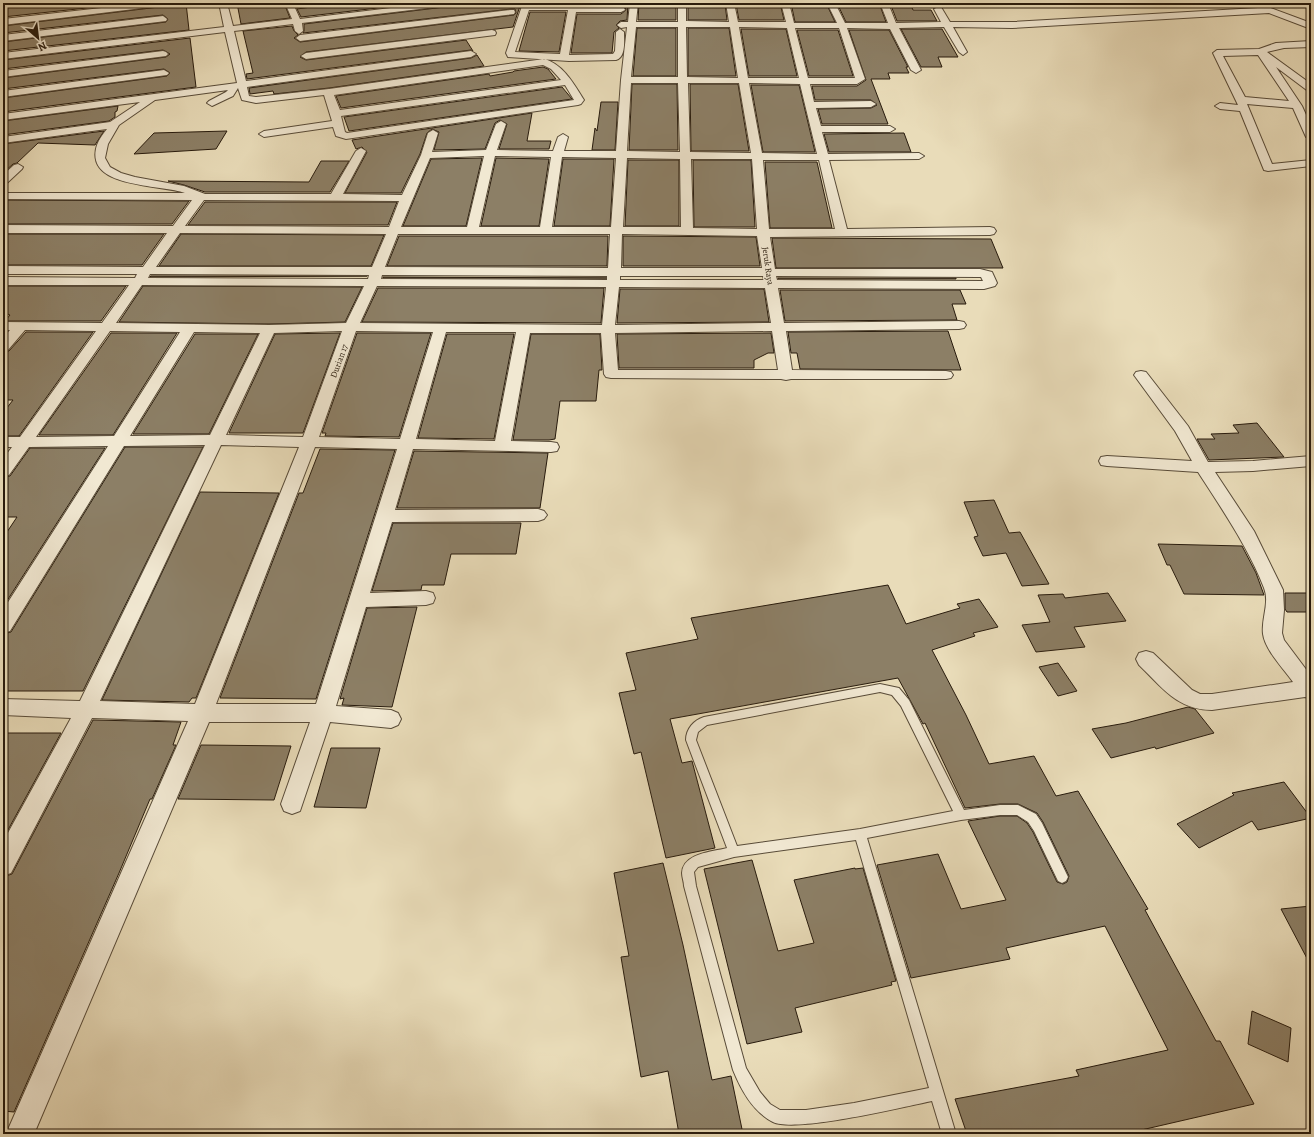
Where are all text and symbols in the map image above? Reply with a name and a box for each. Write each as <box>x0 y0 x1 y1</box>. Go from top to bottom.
north arrow <box>18 18 58 58</box>
text: N <box>35 38 50 55</box>
street label: Jeruk Raya <box>759 246 777 287</box>
street label: Durian 17 <box>327 342 351 379</box>

